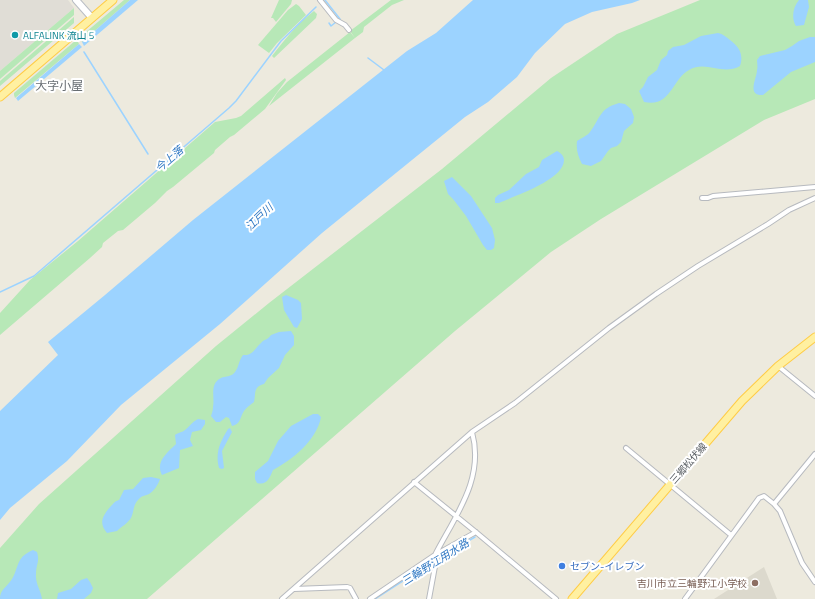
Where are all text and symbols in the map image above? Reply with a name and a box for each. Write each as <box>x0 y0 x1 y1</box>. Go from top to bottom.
place label: ALFALINK 流山 5 <box>23 28 95 43</box>
marker: ALFALINK 流山 5 <box>10 30 20 40</box>
district label: 大字小屋 <box>35 76 83 95</box>
water label: 今上落 <box>151 141 188 176</box>
water label: 江戸川 <box>242 199 277 234</box>
street label: 三郷松伏線 <box>666 440 710 487</box>
water label: 三輪野江用水路 <box>398 534 473 589</box>
place label: セブン-イレブン <box>570 559 644 574</box>
marker: セブン-イレブン <box>557 561 567 571</box>
place label: 吉川市立三輪野江小学校 <box>637 576 747 591</box>
marker: 吉川市立三輪野江小学校 <box>750 578 760 588</box>

